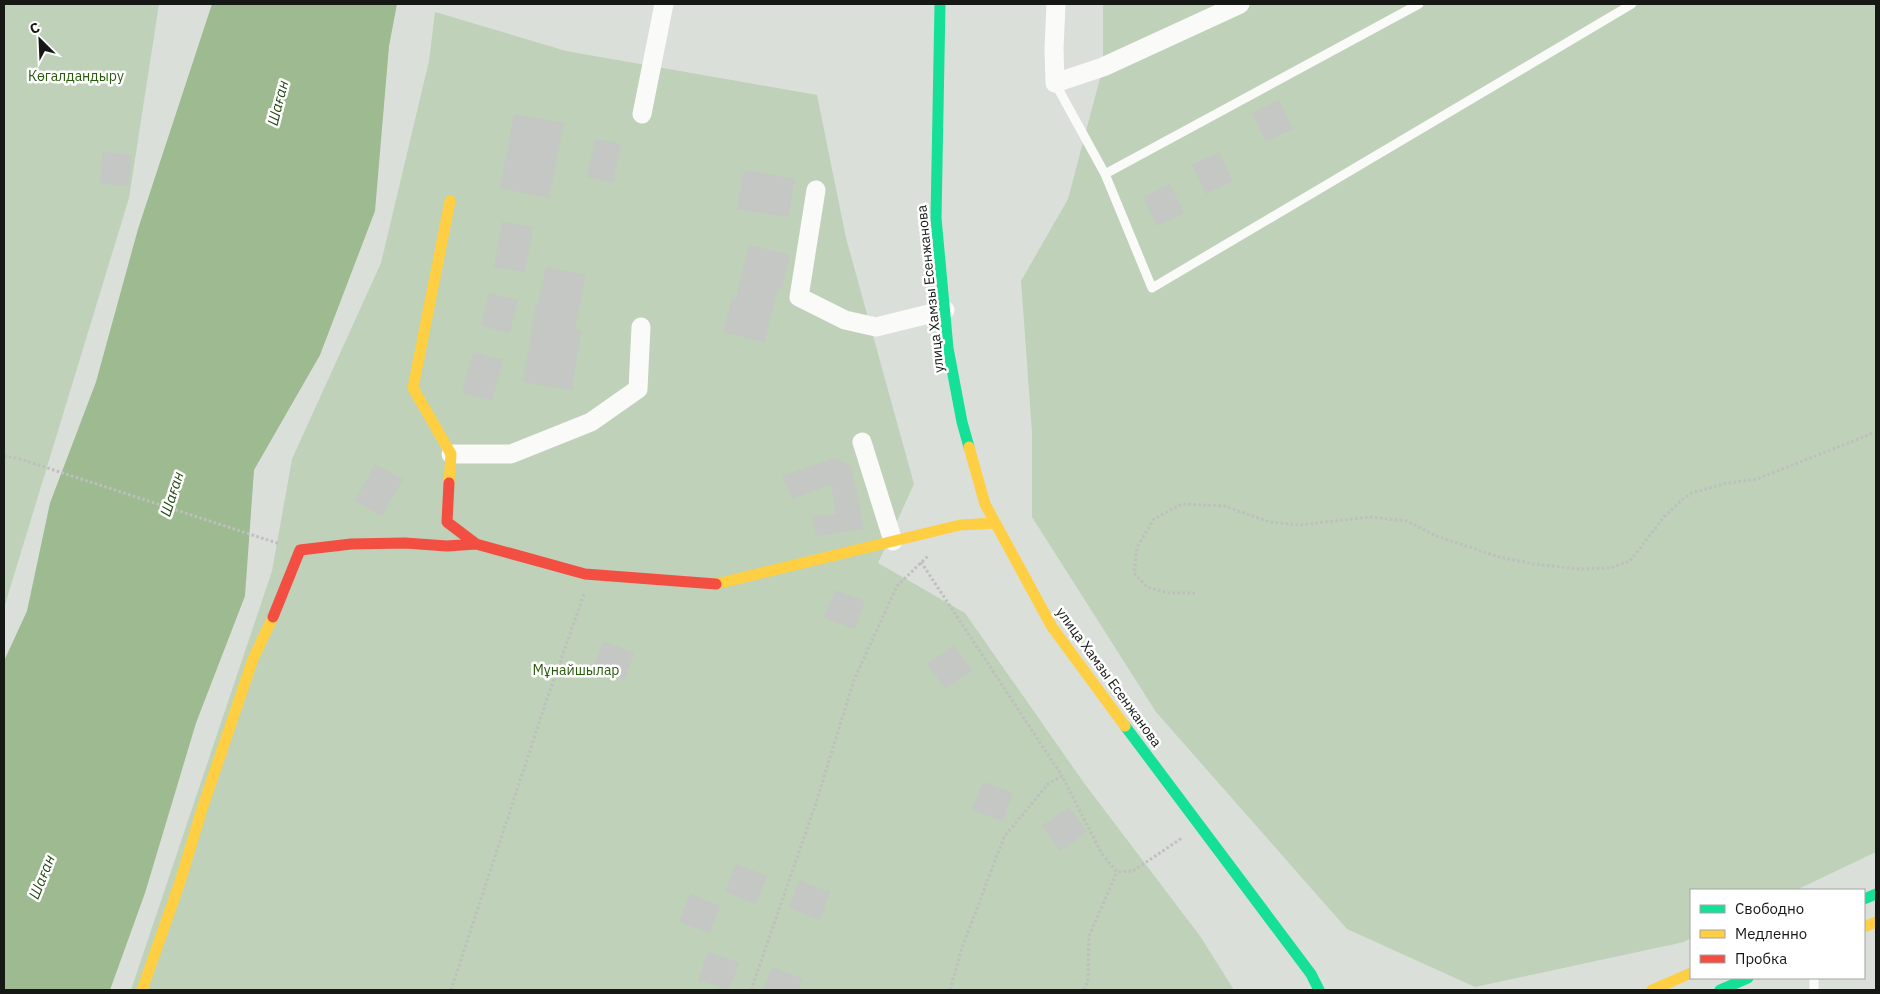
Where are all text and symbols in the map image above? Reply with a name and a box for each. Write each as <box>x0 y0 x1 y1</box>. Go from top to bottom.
north arrow <box>15 15 65 65</box>
text: С <box>27 18 43 38</box>
park label: Көгалдандыру <box>28 67 124 85</box>
water label: Шаған <box>263 78 292 128</box>
street label: улица Хамзы Есенжанова <box>912 204 948 374</box>
water label: Шаған <box>155 469 188 519</box>
street label: улица Хамзы Есенжанова <box>1052 604 1166 751</box>
park label: Мұнайшылар <box>532 661 620 679</box>
water label: Шаған <box>24 852 59 902</box>
legend <box>1690 889 1865 979</box>
text: Свободно <box>1735 899 1804 918</box>
text: Медленно <box>1735 924 1807 943</box>
text: Пробка <box>1735 949 1787 968</box>

